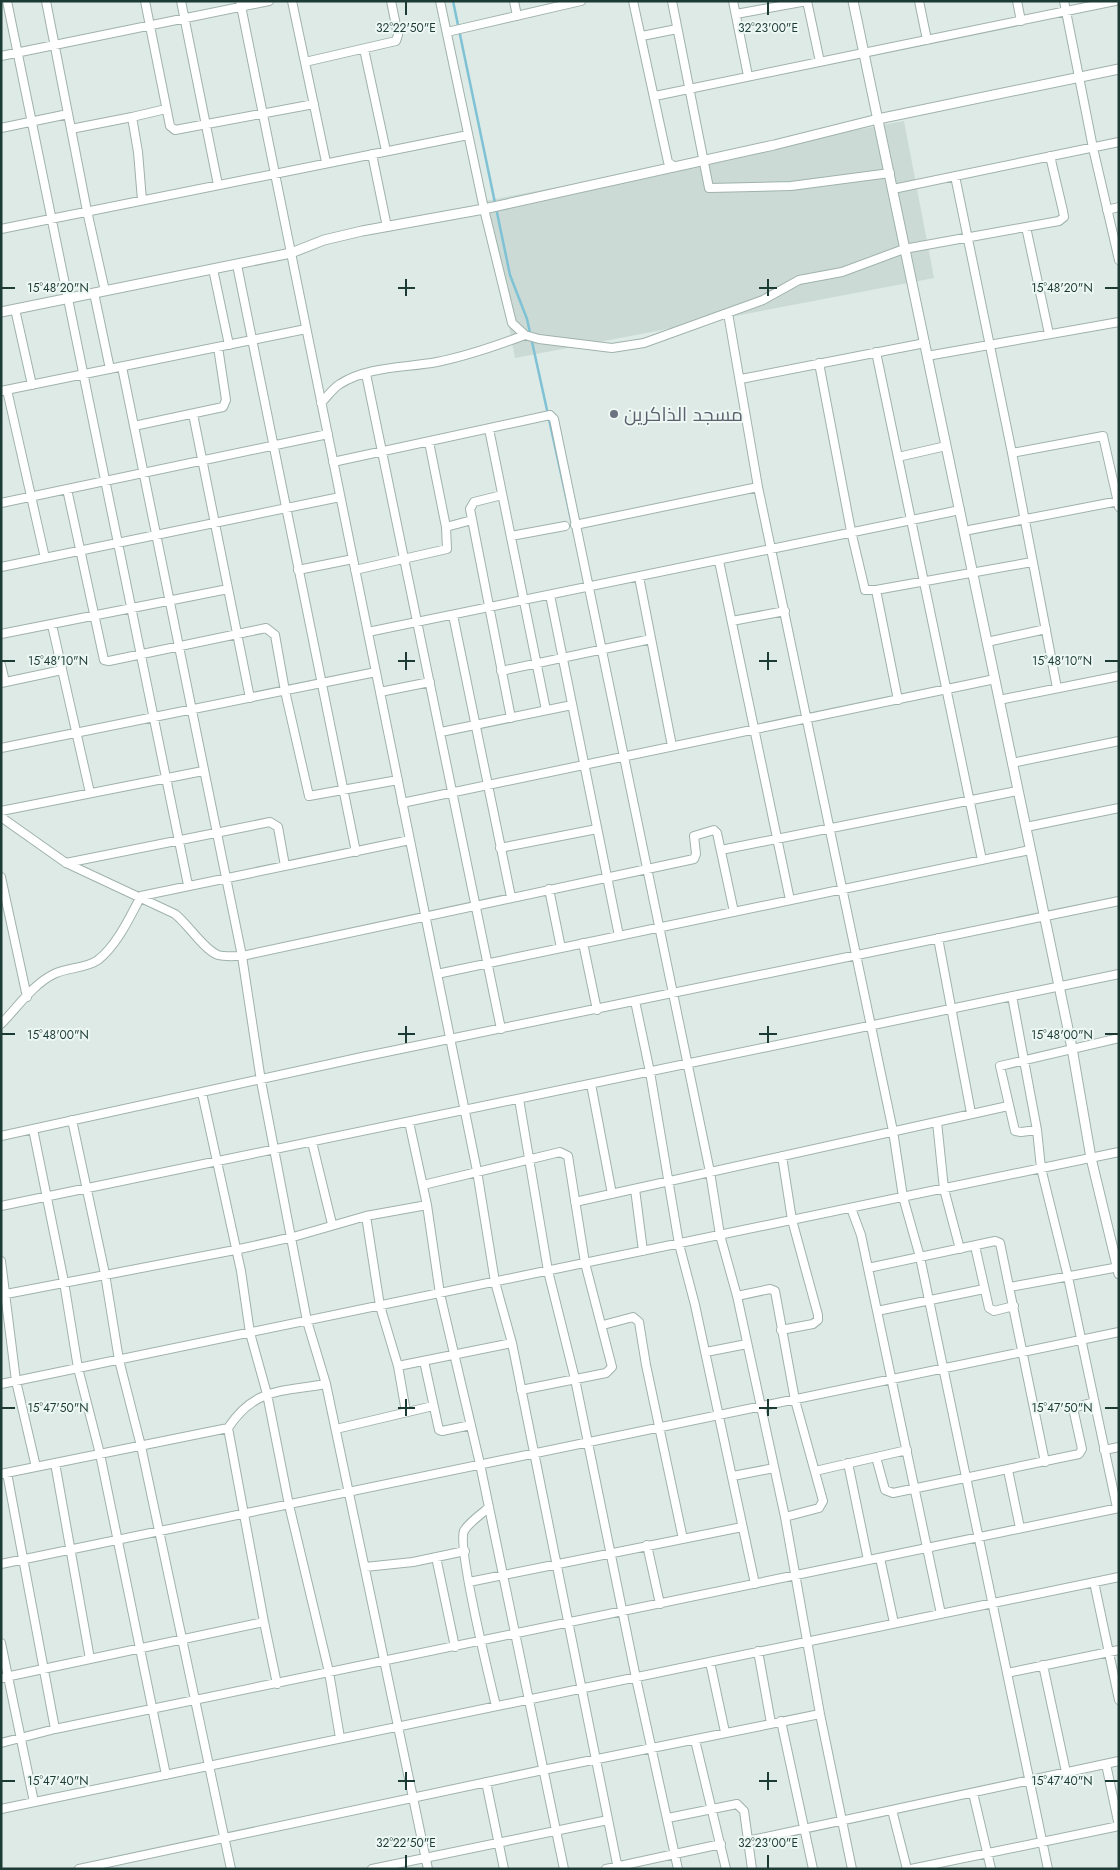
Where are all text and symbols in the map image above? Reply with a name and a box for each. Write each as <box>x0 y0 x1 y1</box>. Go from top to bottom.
text: 32°22'50"E <box>376 19 436 37</box>
text: 32°23'00"E <box>738 19 798 37</box>
text: 15°48'20"N <box>27 279 89 297</box>
text: 15°48'20"N <box>1031 279 1093 297</box>
place label: مسجد الذاكرين <box>624 401 743 428</box>
marker: مسجد الذاكرين <box>608 408 620 420</box>
text: 15°48'10"N <box>28 652 88 670</box>
text: 15°48'10"N <box>1032 652 1092 670</box>
text: 15°48'00"N <box>27 1026 89 1044</box>
text: 15°48'00"N <box>1031 1026 1093 1044</box>
text: 15°47'50"N <box>27 1399 89 1417</box>
text: 15°47'50"N <box>1031 1399 1093 1417</box>
text: 15°47'40"N <box>27 1772 89 1790</box>
text: 15°47'40"N <box>1031 1772 1093 1790</box>
text: 32°22'50"E <box>376 1834 436 1852</box>
text: 32°23'00"E <box>738 1834 798 1852</box>

